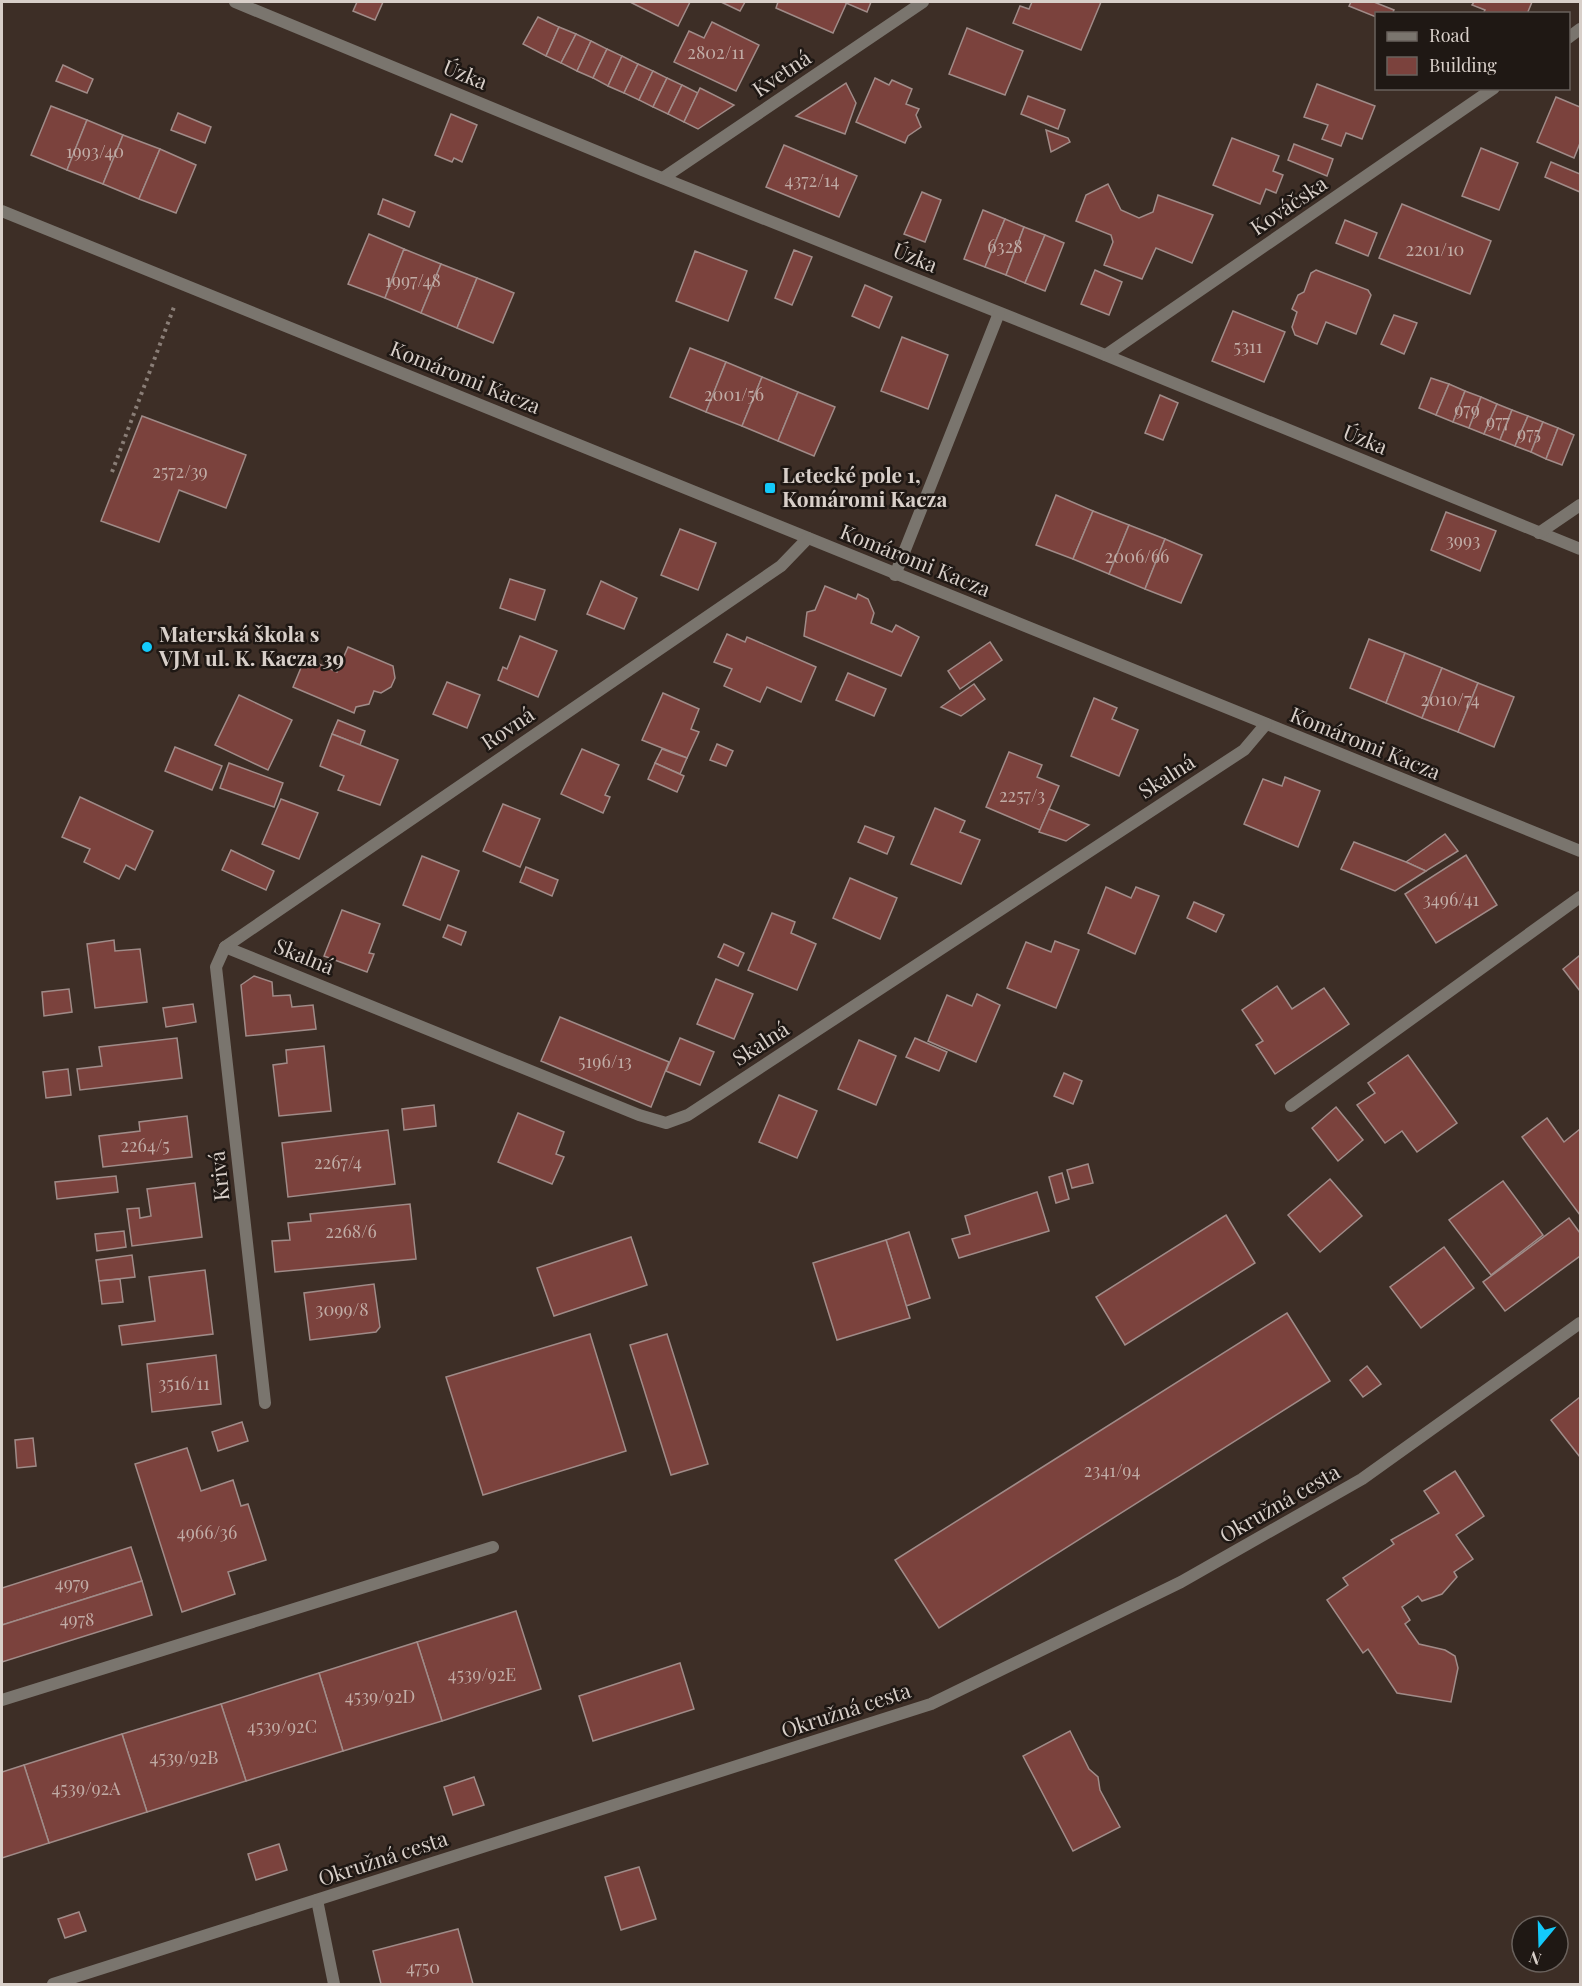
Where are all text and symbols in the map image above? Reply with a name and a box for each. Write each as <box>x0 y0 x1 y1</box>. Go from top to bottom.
legend <box>1375 12 1570 90</box>
text: Road <box>1429 23 1470 47</box>
house number: 2802/11 <box>687 40 745 64</box>
street label: Kvetná <box>746 42 816 102</box>
street label: Úzka <box>439 52 493 95</box>
text: Building <box>1429 53 1497 77</box>
house number: 1993/40 <box>66 139 124 163</box>
house number: 4372/14 <box>785 168 840 192</box>
street label: Kováčska <box>1244 168 1332 240</box>
house number: 6328 <box>987 234 1023 258</box>
street label: Úzka <box>889 235 943 278</box>
house number: 2201/10 <box>1406 237 1464 261</box>
house number: 1997/48 <box>385 268 441 292</box>
street label: Komáromi Kacza <box>386 333 546 419</box>
house number: 5311 <box>1234 334 1263 358</box>
house number: 2001/56 <box>704 382 764 406</box>
house number: 979 <box>1454 397 1480 421</box>
house number: 977 <box>1486 409 1511 433</box>
street label: Úzka <box>1339 417 1393 460</box>
house number: 975 <box>1517 421 1541 445</box>
house number: 2572/39 <box>152 459 208 483</box>
place label: Letecké pole 1, Komáromi Kacza <box>782 460 948 512</box>
marker: Letecké pole 1, Komáromi Kacza <box>763 481 777 495</box>
street label: Komáromi Kacza <box>836 516 996 602</box>
house number: 3993 <box>1446 528 1480 552</box>
house number: 2006/66 <box>1105 544 1169 568</box>
place label: Materská škola s VJM ul. K. Kacza 39 <box>158 619 344 671</box>
marker: Materská škola s VJM ul. K. Kacza 39 <box>140 640 154 654</box>
house number: 2010/74 <box>1420 687 1480 711</box>
street label: Rovná <box>475 699 539 755</box>
street label: Komáromi Kacza <box>1286 699 1446 785</box>
street label: Skalná <box>1132 746 1200 804</box>
house number: 2257/3 <box>999 783 1045 807</box>
house number: 3496/41 <box>1423 887 1480 911</box>
street label: Skalná <box>271 931 339 980</box>
street label: Skalná <box>726 1013 794 1071</box>
house number: 5196/13 <box>578 1049 632 1073</box>
house number: 2264/5 <box>120 1133 170 1157</box>
street label: Krivá <box>201 1149 235 1202</box>
house number: 2267/4 <box>314 1150 362 1174</box>
house number: 2268/6 <box>325 1219 377 1243</box>
house number: 3099/8 <box>315 1297 369 1321</box>
house number: 3516/11 <box>158 1371 210 1395</box>
street label: Okružná cesta <box>1214 1456 1345 1548</box>
house number: 2341/94 <box>1084 1458 1140 1482</box>
house number: 4966/36 <box>177 1520 237 1544</box>
house number: 4979 <box>55 1571 89 1595</box>
house number: 4978 <box>60 1607 94 1631</box>
house number: 4539/92E <box>448 1662 516 1686</box>
street label: Okružná cesta <box>777 1675 914 1743</box>
house number: 4539/92D <box>345 1684 415 1708</box>
house number: 4539/92C <box>247 1714 317 1738</box>
house number: 4539/92B <box>150 1745 218 1769</box>
house number: 4539/92A <box>51 1776 121 1800</box>
street label: Okružná cesta <box>314 1823 451 1891</box>
north arrow <box>1510 1914 1570 1974</box>
text: N <box>1526 1947 1544 1970</box>
house number: 4750 <box>406 1955 440 1979</box>

